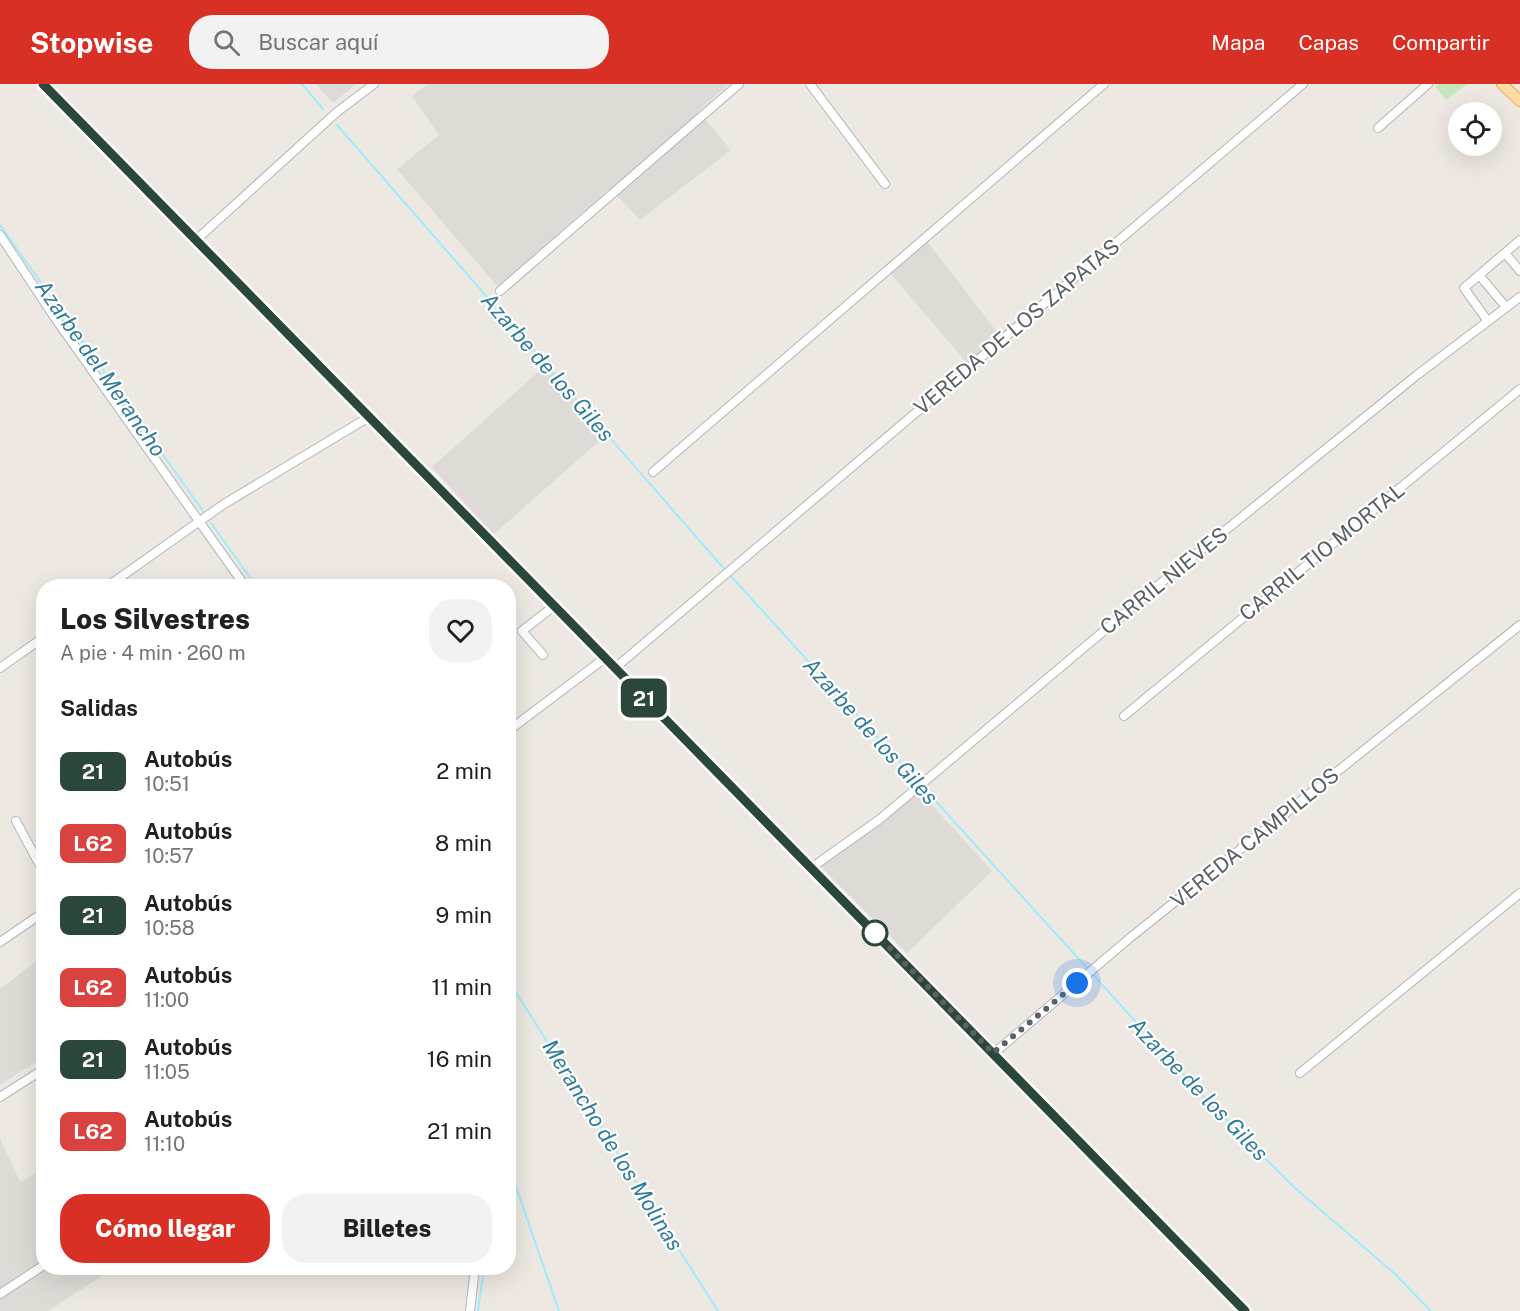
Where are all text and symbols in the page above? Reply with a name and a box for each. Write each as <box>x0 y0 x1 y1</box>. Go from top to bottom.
search box <box>189 15 609 69</box>
text: Stopwise <box>30 26 153 59</box>
icon: search <box>210 26 243 59</box>
text: Buscar aquí <box>258 29 378 55</box>
text: Mapa <box>1211 30 1265 55</box>
text: Capas <box>1298 30 1359 55</box>
text: Compartir <box>1392 30 1490 55</box>
map controls <box>1448 102 1502 156</box>
button: locate <box>1448 102 1502 156</box>
street label: VEREDA DE LOS ZAPATAS <box>909 233 1124 420</box>
water label: Azarbe del Merancho <box>30 275 172 461</box>
water label: Azarbe de los Giles <box>476 287 620 447</box>
street label: CARRIL TIO MORTAL <box>1234 477 1409 626</box>
street label: CARRIL NIEVES <box>1095 522 1232 640</box>
button: heart <box>429 599 492 662</box>
text: Los Silvestres <box>60 602 250 635</box>
text: A pie · 4 min · 260 m <box>60 641 245 665</box>
water label: Azarbe de los Giles <box>798 652 944 810</box>
line badge: 21 <box>617 678 671 718</box>
text: 21 <box>633 686 655 711</box>
text: Salidas <box>60 695 138 721</box>
text: Autobús <box>144 746 232 772</box>
text: 2 min <box>436 758 492 784</box>
text: 21 <box>82 759 104 784</box>
street label: VEREDA CAMPILLOS <box>1166 762 1344 913</box>
text: 10:51 <box>144 772 190 796</box>
text: Autobús <box>144 818 232 844</box>
text: 8 min <box>435 830 492 856</box>
text: L62 <box>73 831 113 856</box>
text: 10:57 <box>144 844 194 868</box>
text: Autobús <box>144 890 232 916</box>
text: 9 min <box>436 902 492 928</box>
text: 21 <box>82 903 104 928</box>
text: 10:58 <box>144 916 195 940</box>
unlabelled marker <box>862 920 888 946</box>
text: Autobús <box>144 962 232 988</box>
your location <box>1062 968 1092 998</box>
text: 11 min <box>431 974 492 1000</box>
text: L62 <box>73 975 113 1000</box>
text: 11:00 <box>144 988 189 1012</box>
water label: Azarbe de los Giles <box>1124 1012 1274 1166</box>
text: Autobús <box>144 1034 232 1060</box>
water label: Merancho de los Molinas <box>537 1035 689 1256</box>
text: 16 min <box>427 1046 492 1072</box>
text: 21 <box>82 1047 104 1072</box>
text: 11:05 <box>144 1060 190 1084</box>
text: Autobús <box>144 1106 232 1132</box>
text: 21 min <box>427 1118 492 1144</box>
text: L62 <box>73 1119 113 1144</box>
text: 11:10 <box>144 1132 185 1156</box>
button: Cómo llegar <box>60 1194 270 1263</box>
button: Billetes <box>282 1194 492 1263</box>

